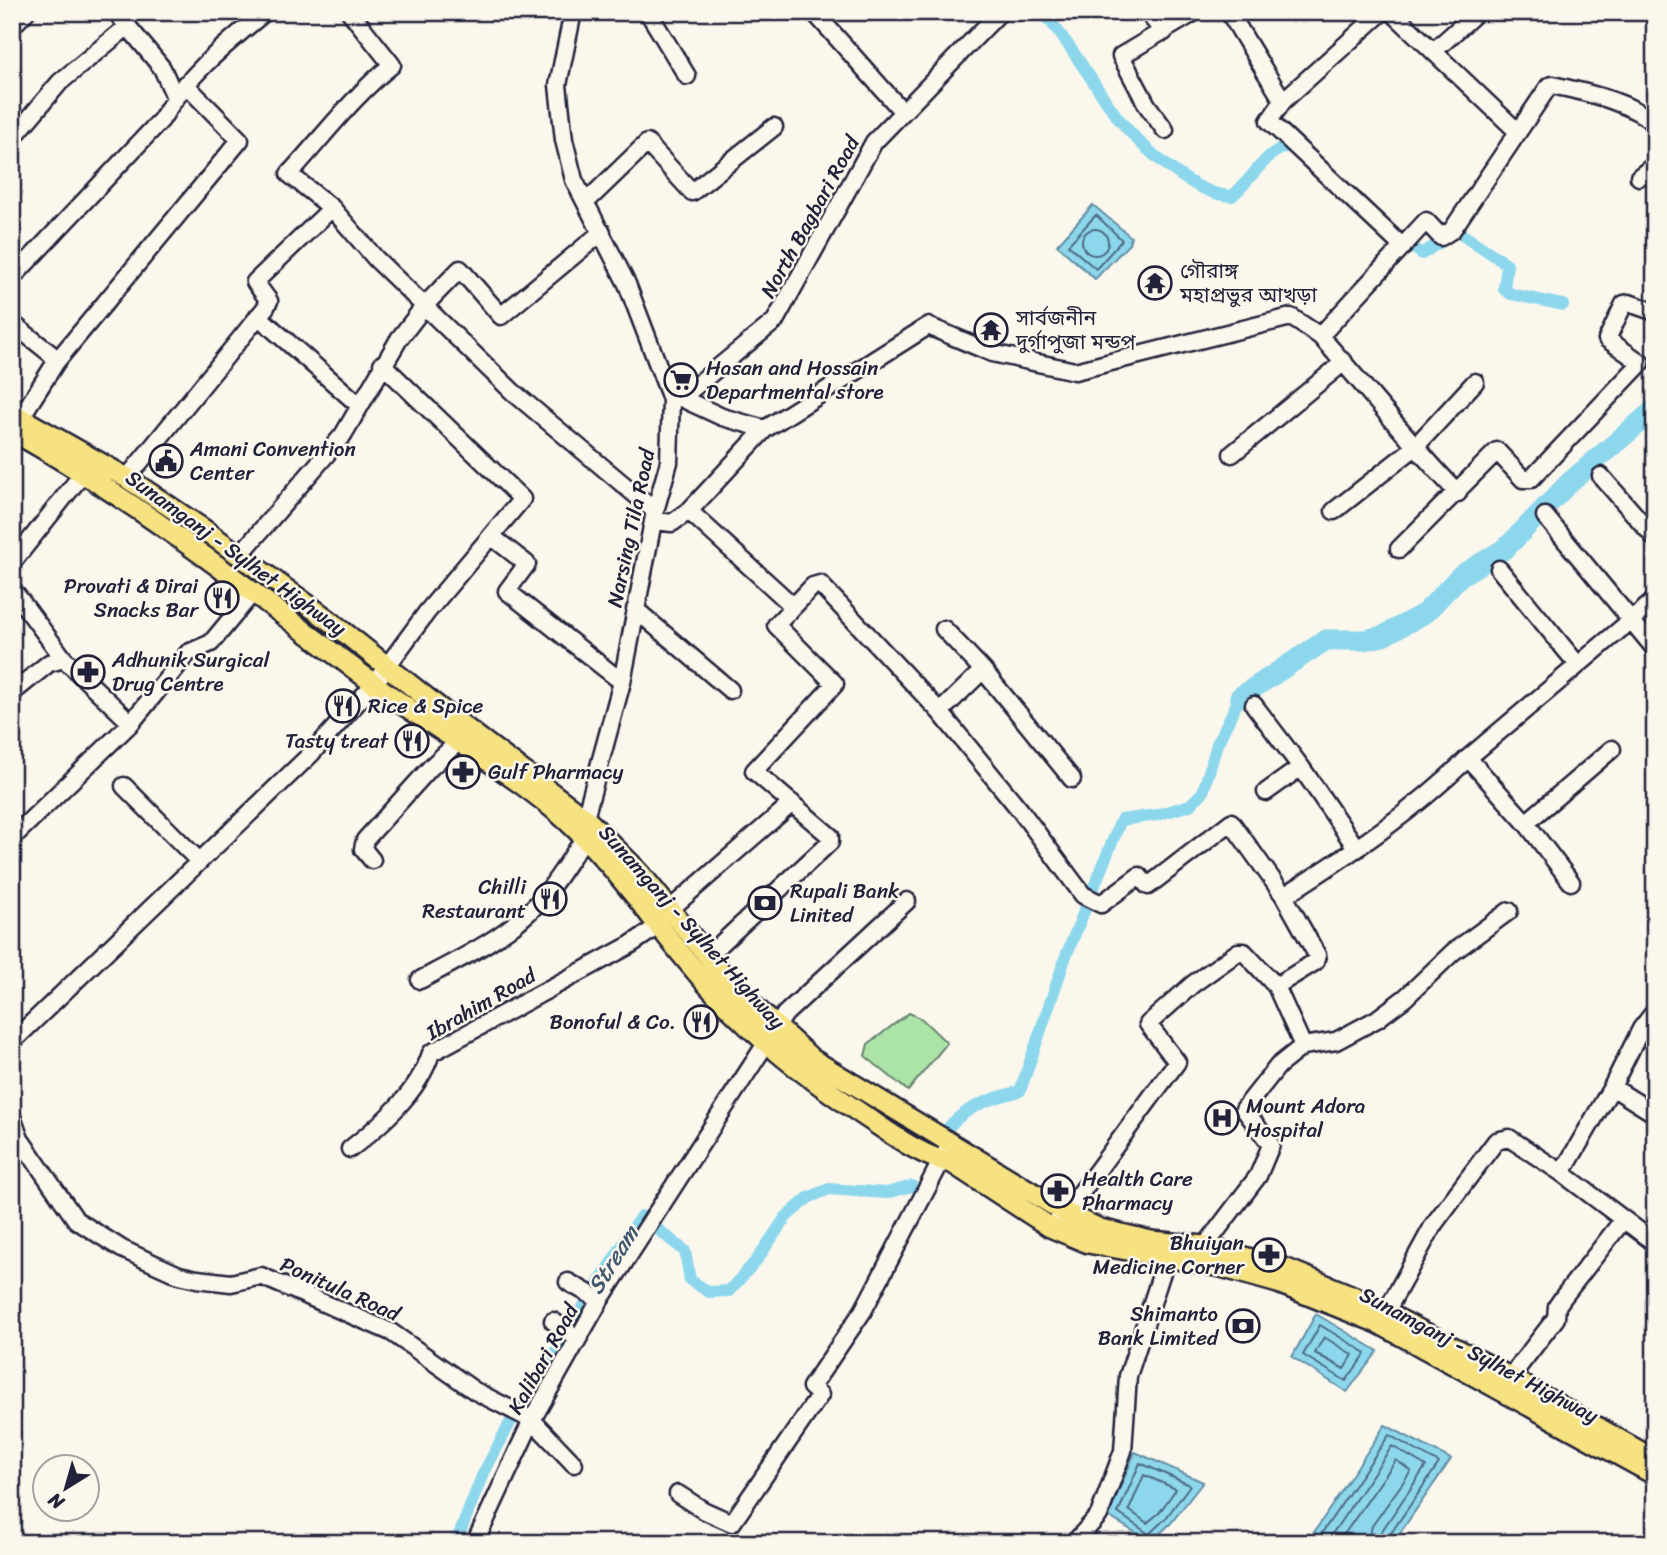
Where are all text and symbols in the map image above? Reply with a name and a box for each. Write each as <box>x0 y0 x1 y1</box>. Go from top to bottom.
street label: North Bagbari Road <box>750 127 871 305</box>
place label: গৌরাঙ্গ মহাপ্রভুর আখড়া <box>1179 252 1318 314</box>
temple icon: গৌরাঙ্গ মহাপ্রভুর আখড়া <box>1136 264 1174 302</box>
place label: সার্বজনীন দুর্গাপুজা মন্ডপ <box>1015 299 1137 361</box>
temple icon: সার্বজনীন দুর্গাপুজা মন্ডপ <box>972 311 1010 349</box>
place label: Hasan and Hossain Departmental store <box>706 349 884 411</box>
supermarket icon: Hasan and Hossain Departmental store <box>662 361 700 399</box>
place label: Amani Convention Center <box>189 430 356 492</box>
public building icon: Amani Convention Center <box>147 442 185 480</box>
street label: Narsing Tila Road <box>596 443 667 611</box>
street label: Sunamganj - Sylhet Highway <box>117 459 355 647</box>
place label: Provati & Dirai Snacks Bar <box>64 567 199 629</box>
restaurant icon: Provati & Dirai Snacks Bar <box>203 579 241 617</box>
place label: Adhunik Surgical Drug Centre <box>111 641 270 703</box>
pharmacy icon: Adhunik Surgical Drug Centre <box>69 653 107 691</box>
restaurant icon: Rice & Spice <box>324 687 362 725</box>
place label: Rice & Spice <box>368 687 484 725</box>
place label: Tasty treat <box>285 722 390 760</box>
restaurant icon: Tasty treat <box>393 722 431 760</box>
pharmacy icon: Gulf Pharmacy <box>444 753 482 791</box>
place label: Gulf Pharmacy <box>488 753 624 791</box>
street label: Sunamganj - Sylhet Highway <box>589 815 795 1039</box>
place label: Chilli Restaurant <box>422 868 527 930</box>
place label: Rupali Bank Linited <box>790 872 900 934</box>
restaurant icon: Chilli Restaurant <box>531 880 569 918</box>
bank icon: Rupali Bank Linited <box>746 884 784 922</box>
street label: Ibrahim Road <box>418 956 545 1051</box>
place label: Bonoful & Co. <box>549 1003 676 1041</box>
restaurant icon: Bonoful & Co. <box>682 1003 720 1041</box>
place label: Mount Adora Hospital <box>1246 1087 1366 1149</box>
hospital icon: Mount Adora Hospital <box>1203 1099 1241 1137</box>
place label: Health Care Pharmacy <box>1082 1160 1193 1222</box>
pharmacy icon: Health Care Pharmacy <box>1039 1172 1077 1210</box>
water label: Stream <box>576 1215 651 1303</box>
place label: Bhuiyan Medicine Corner <box>1093 1224 1245 1286</box>
pharmacy icon: Bhuiyan Medicine Corner <box>1250 1236 1288 1274</box>
street label: Ponitula Road <box>274 1246 408 1333</box>
street label: Sunamganj - Sylhet Highway <box>1353 1276 1606 1434</box>
street label: Kalibari Road <box>497 1295 590 1421</box>
place label: Shimanto Bank Limited <box>1098 1295 1220 1357</box>
bank icon: Shimanto Bank Limited <box>1224 1307 1262 1345</box>
north arrow <box>32 1454 102 1524</box>
text: N <box>40 1484 72 1519</box>

